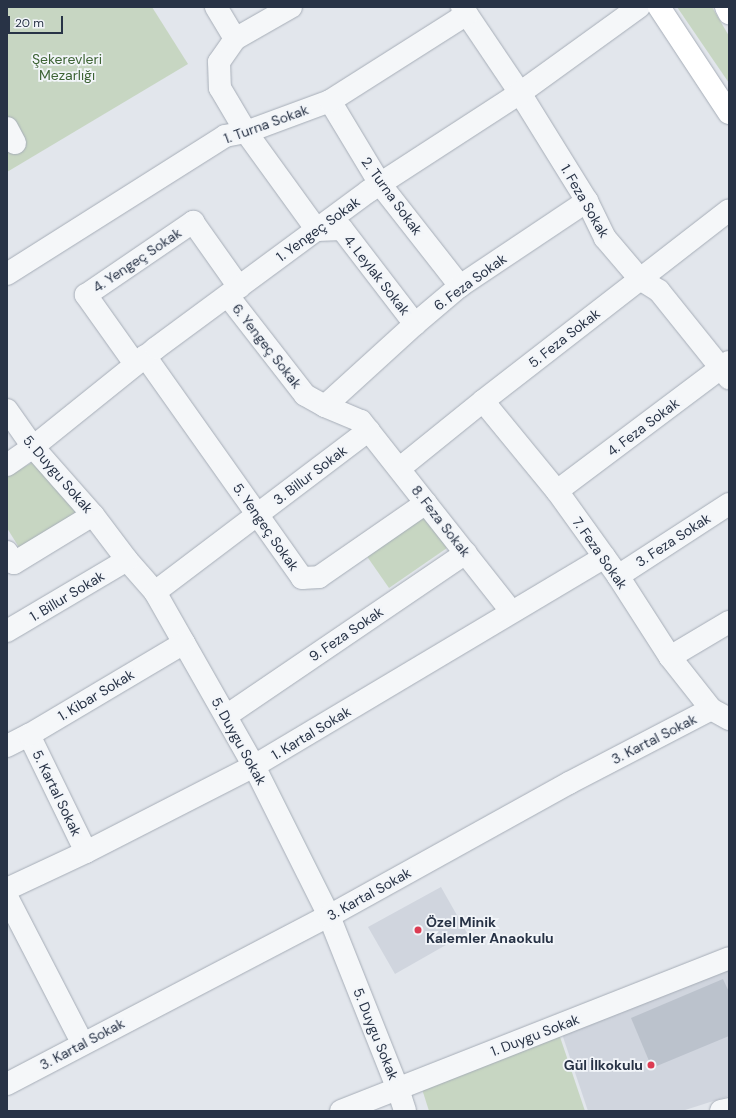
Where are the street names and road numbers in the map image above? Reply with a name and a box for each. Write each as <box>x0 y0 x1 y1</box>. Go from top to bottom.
street label: 1. Turna Sokak <box>221 101 311 147</box>
street label: 2. Turna Sokak <box>358 154 426 238</box>
street label: 1. Feza Sokak <box>557 161 613 241</box>
street label: 1. Yengeç Sokak <box>273 193 363 265</box>
street label: 4. Yengeç Sokak <box>90 224 184 296</box>
street label: 4. Leylak Sokak <box>340 232 414 318</box>
street label: 6. Feza Sokak <box>430 250 510 314</box>
street label: 6. Yengeç Sokak <box>229 300 305 392</box>
street label: 5. Feza Sokak <box>525 305 603 371</box>
street label: 4. Feza Sokak <box>604 394 682 460</box>
street label: 5. Duygu Sokak <box>20 432 96 516</box>
street label: 3. Billur Sokak <box>270 442 350 508</box>
street label: 5. Yengeç Sokak <box>230 480 302 574</box>
street label: 8. Feza Sokak <box>408 482 474 560</box>
street label: 3. Feza Sokak <box>632 510 714 570</box>
street label: 7. Feza Sokak <box>569 514 631 592</box>
street label: 1. Billur Sokak <box>27 567 107 625</box>
street label: 9. Feza Sokak <box>306 603 386 665</box>
street label: 1. Kibar Sokak <box>55 666 137 724</box>
street label: 5. Duygu Sokak <box>208 694 270 788</box>
street label: 1. Kartal Sokak <box>268 703 354 763</box>
street label: 3. Kartal Sokak <box>609 710 699 768</box>
street label: 5. Kartal Sokak <box>29 747 85 839</box>
street label: 3. Kartal Sokak <box>324 864 414 924</box>
street label: 5. Duygu Sokak <box>350 986 402 1082</box>
street label: 1. Duygu Sokak <box>488 1010 582 1060</box>
street label: 3. Kartal Sokak <box>37 1015 127 1073</box>

